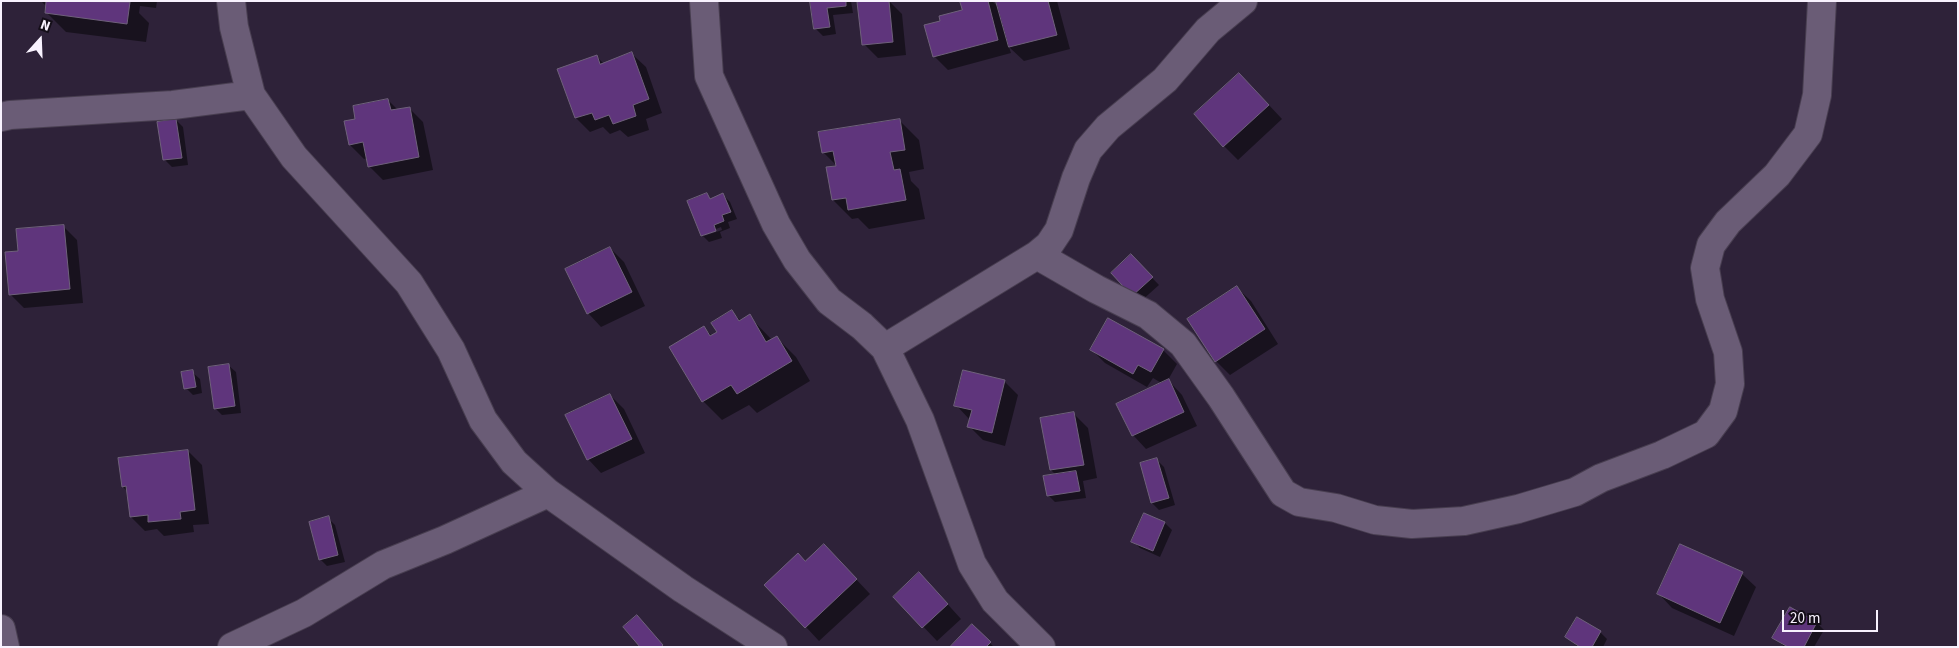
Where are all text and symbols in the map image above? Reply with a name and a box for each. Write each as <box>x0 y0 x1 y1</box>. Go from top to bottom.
north arrow <box>15 15 65 65</box>
text: N <box>37 15 53 37</box>
scale bar <box>1784 600 1880 632</box>
text: 20 m <box>1790 608 1820 629</box>

